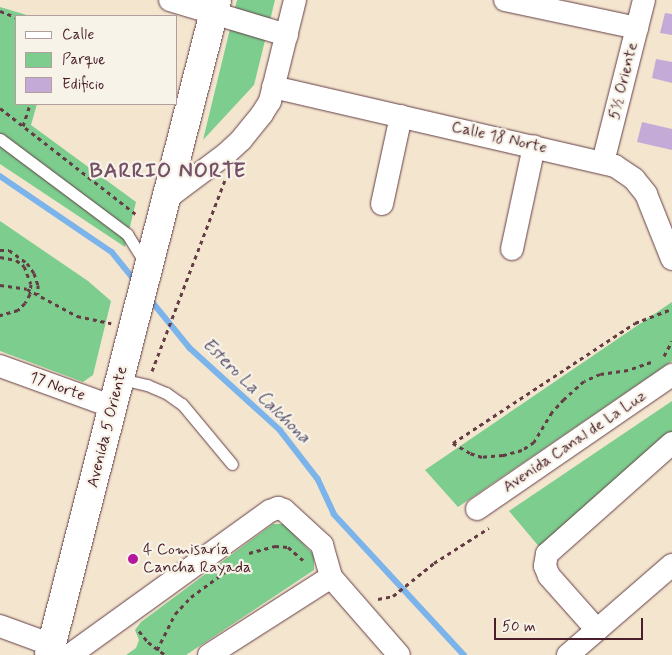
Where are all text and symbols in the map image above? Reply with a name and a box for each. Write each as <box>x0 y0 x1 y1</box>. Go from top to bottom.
legend <box>15 15 178 105</box>
text: Calle <box>62 25 94 45</box>
street label: 5½ Oriente <box>605 40 643 122</box>
text: Parque <box>62 50 105 70</box>
text: Edificio <box>62 75 104 95</box>
street label: Calle 18 Norte <box>449 118 549 158</box>
district label: BARRIO NORTE <box>84 158 252 184</box>
water label: Estero La Calchona <box>196 333 316 449</box>
street label: Avenida 5 Oriente <box>84 364 132 490</box>
street label: 17 Norte <box>27 368 87 406</box>
street label: Avenida Canal de La Luz <box>500 387 650 497</box>
place label: 4 Comisaría Cancha Rayada <box>143 540 251 578</box>
marker: 4 Comisaría Cancha Rayada <box>127 553 139 565</box>
scale bar <box>497 608 646 640</box>
text: 50 m <box>502 617 536 637</box>

